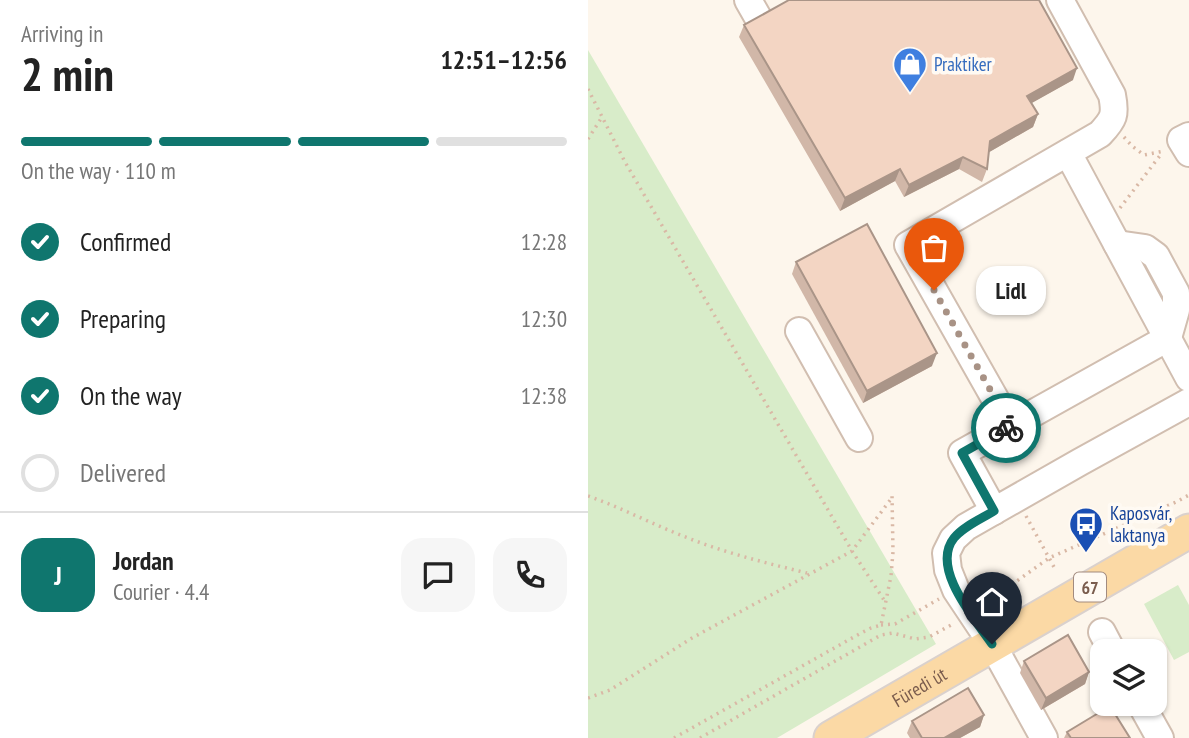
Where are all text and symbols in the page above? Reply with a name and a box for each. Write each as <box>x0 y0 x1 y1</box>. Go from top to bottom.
text: Arriving in <box>21 19 103 48</box>
text: 12:51–12:56 <box>440 43 567 76</box>
text: 2 min <box>21 44 114 104</box>
shop icon: Praktiker <box>891 45 929 94</box>
place label: Praktiker <box>934 52 993 76</box>
text: On the way · 110 m <box>21 156 176 185</box>
pin <box>904 218 964 290</box>
icon: check <box>21 223 59 261</box>
text: Confirmed <box>80 225 171 258</box>
text: 12:28 <box>521 227 567 256</box>
icon: bag <box>915 229 953 267</box>
callout: Lidl <box>976 266 1046 314</box>
text: Lidl <box>996 276 1026 305</box>
icon: check <box>21 300 59 338</box>
text: Preparing <box>80 302 166 335</box>
text: 12:30 <box>521 304 567 333</box>
icon: check <box>21 377 59 415</box>
text: On the way <box>80 379 182 412</box>
text: 12:38 <box>521 381 567 410</box>
courier <box>971 393 1041 463</box>
icon: bike <box>987 409 1025 447</box>
text: Delivered <box>80 456 166 489</box>
place label: Kaposvár, laktanya <box>1110 501 1172 547</box>
bus stop icon: Kaposvár, laktanya <box>1067 505 1105 554</box>
button: chat <box>401 538 475 612</box>
button: phone <box>493 538 567 612</box>
text: Jordan <box>113 544 174 577</box>
text: J <box>54 559 62 592</box>
pin <box>962 572 1022 644</box>
road number: 67 <box>1074 572 1106 602</box>
text: Courier · 4.4 <box>113 577 209 606</box>
icon: home <box>973 583 1011 621</box>
map controls <box>1090 639 1167 716</box>
button: layers <box>1090 639 1167 716</box>
street label: Füredi út <box>888 661 952 712</box>

